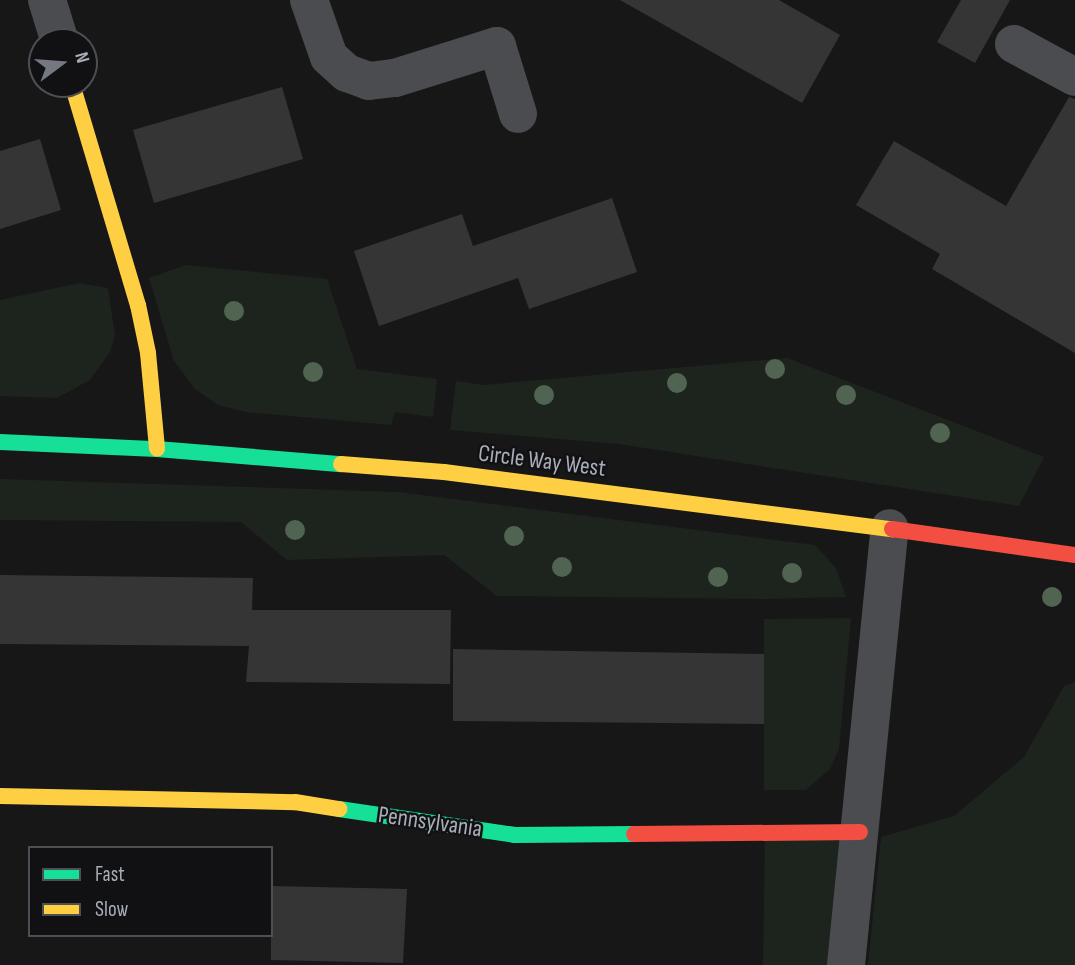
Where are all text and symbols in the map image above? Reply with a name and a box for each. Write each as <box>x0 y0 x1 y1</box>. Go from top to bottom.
north arrow <box>28 28 98 98</box>
text: N <box>69 50 94 66</box>
street label: Circle Way West <box>477 439 607 483</box>
street label: Pennsylvania <box>376 800 484 844</box>
legend <box>28 846 273 937</box>
text: Fast <box>95 862 125 887</box>
text: Slow <box>95 897 128 922</box>

